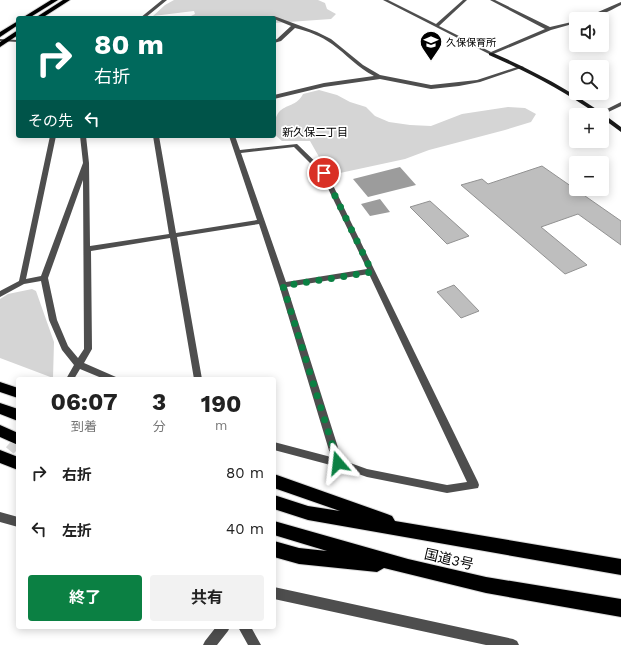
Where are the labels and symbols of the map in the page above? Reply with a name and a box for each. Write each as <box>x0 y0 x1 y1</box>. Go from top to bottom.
school or university icon: 久保保育所 <box>418 29 444 62</box>
place label: 久保保育所 <box>446 37 496 48</box>
district label: 新久保二丁目 <box>282 126 348 139</box>
pin <box>307 156 341 190</box>
position arrow <box>317 442 359 484</box>
street label: 国道3号 <box>423 546 475 572</box>

